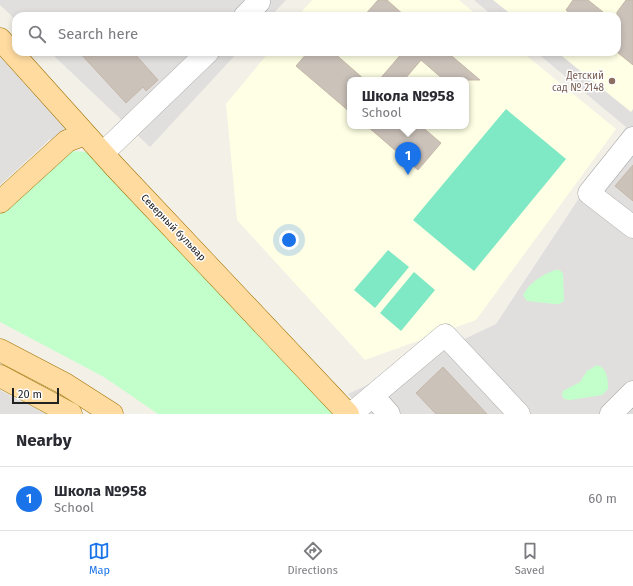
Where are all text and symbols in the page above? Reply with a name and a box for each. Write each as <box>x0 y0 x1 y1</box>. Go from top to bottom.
search box <box>12 12 621 56</box>
icon: search <box>26 23 48 45</box>
text: Search here <box>58 25 138 43</box>
place label: Детский сад № 2148 <box>552 70 604 94</box>
marker: Детский сад № 2148 <box>607 76 617 86</box>
popup <box>347 77 469 129</box>
text: Школа №958 <box>362 87 454 105</box>
text: School <box>362 105 402 120</box>
pin: 1 <box>395 142 421 175</box>
street label: Северный бульвар <box>138 192 208 264</box>
your location <box>279 230 299 250</box>
scale bar <box>12 386 59 405</box>
text: 20 m <box>18 388 42 401</box>
text: Nearby <box>16 430 71 451</box>
text: Школа №958 <box>54 482 147 500</box>
text: 1 <box>26 491 32 506</box>
text: 60 m <box>588 491 617 506</box>
text: School <box>54 500 94 515</box>
tab: Map <box>88 540 110 577</box>
tab: Directions <box>287 540 338 577</box>
tab: Saved <box>515 540 545 577</box>

